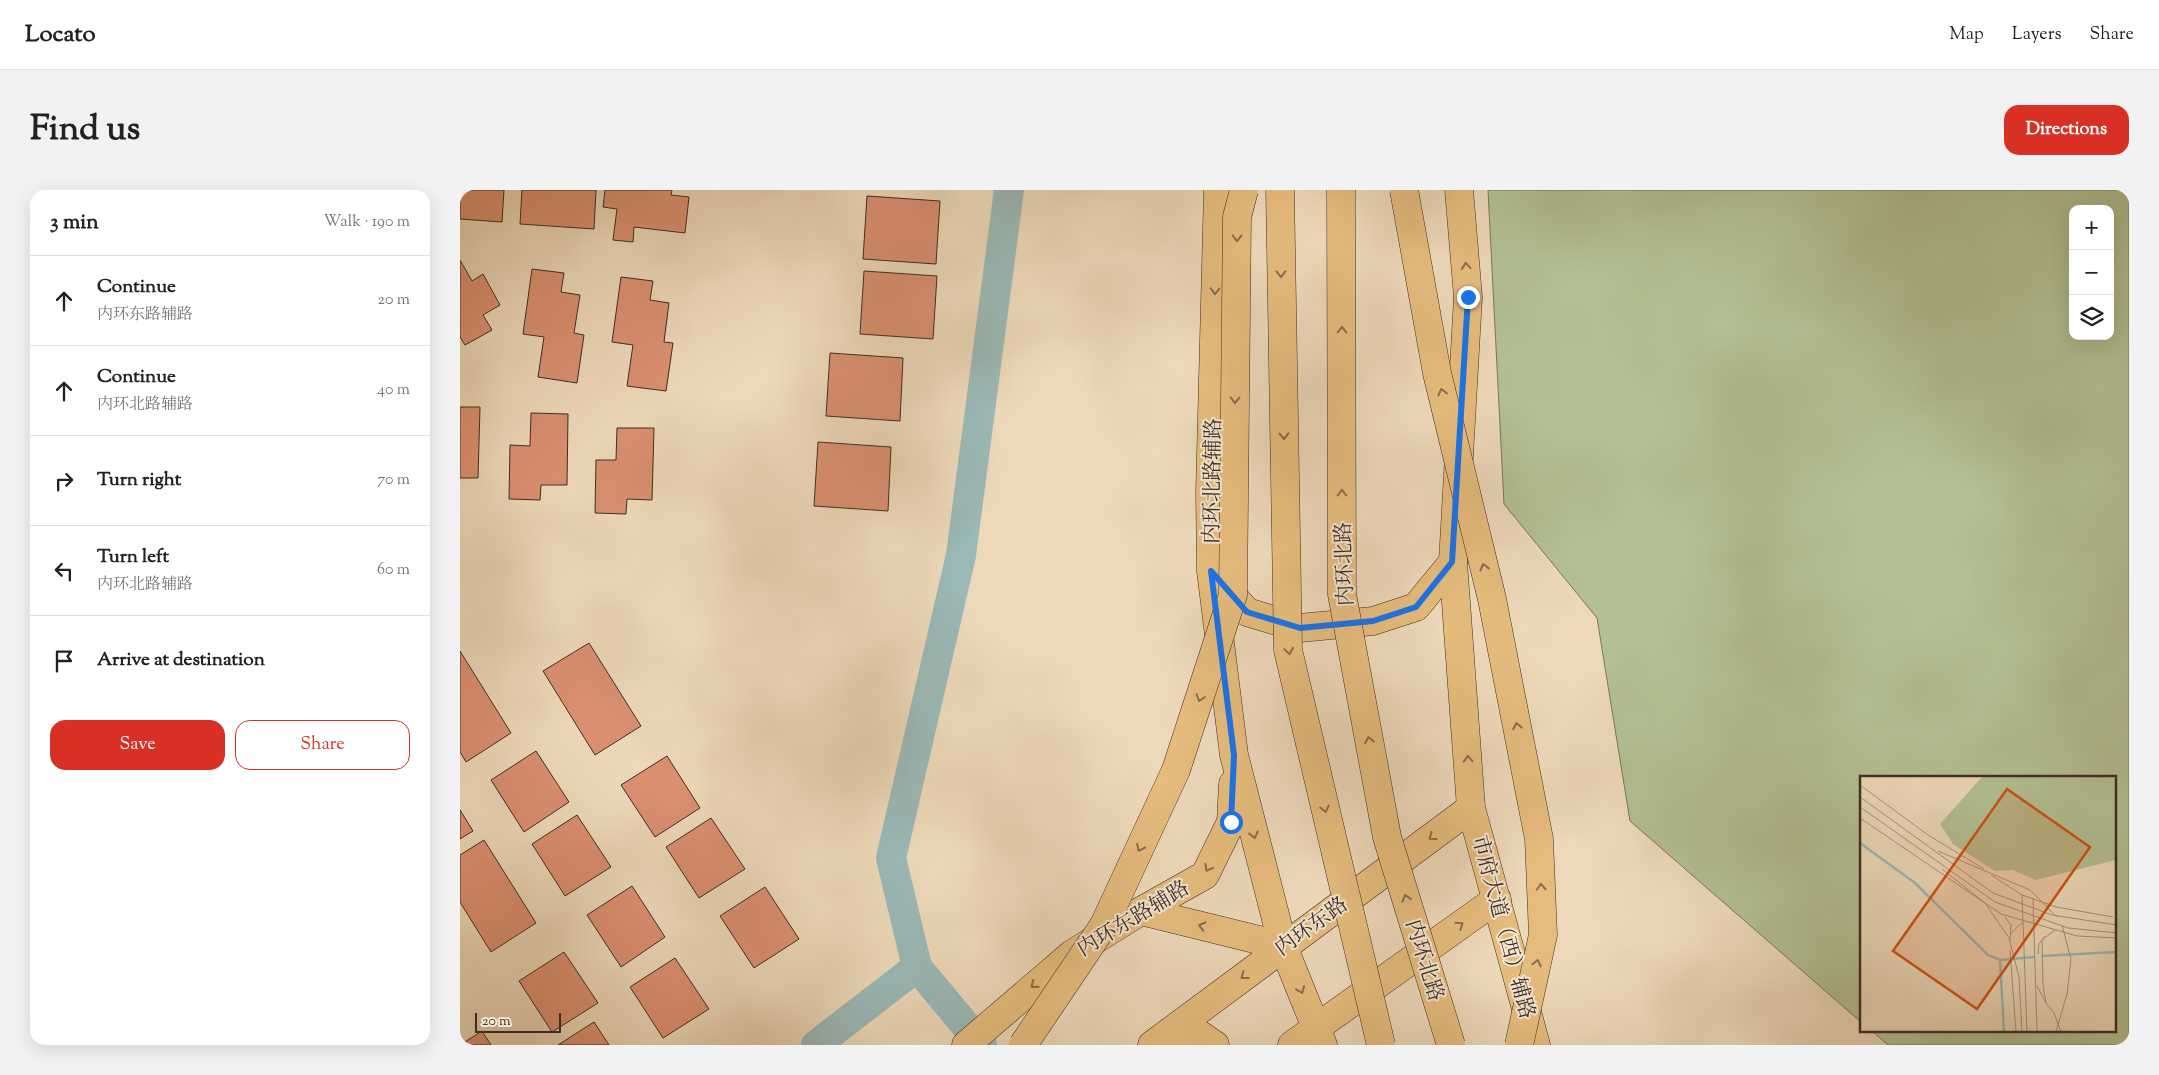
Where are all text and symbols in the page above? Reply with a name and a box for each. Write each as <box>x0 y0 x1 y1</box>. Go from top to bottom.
text: Locato <box>25 18 96 52</box>
text: Map <box>1949 22 1984 48</box>
text: Layers <box>2012 22 2062 48</box>
text: Share <box>2090 22 2134 48</box>
text: Find us <box>30 105 140 156</box>
button: Directions <box>2004 105 2129 155</box>
map controls <box>2069 205 2114 340</box>
button: + <box>2069 205 2114 250</box>
text: 3 min <box>50 208 99 238</box>
text: Walk · 190 m <box>323 211 410 234</box>
one-way arrow <box>1232 234 1242 242</box>
button: − <box>2069 250 2114 295</box>
one-way arrow <box>1460 261 1471 269</box>
one-way arrow <box>1276 270 1286 278</box>
text: Continue <box>97 274 176 301</box>
route end <box>1457 286 1480 309</box>
icon: ahead <box>50 287 78 315</box>
one-way arrow <box>1210 287 1221 295</box>
text: 20 m <box>377 289 410 312</box>
button: layers <box>2069 295 2114 340</box>
text: 内环东路辅路 <box>97 304 193 327</box>
one-way arrow <box>1337 326 1347 334</box>
text: Continue <box>97 364 176 391</box>
icon: ahead <box>50 377 78 405</box>
text: 40 m <box>377 379 410 402</box>
one-way arrow <box>1437 388 1448 397</box>
text: 内环北路辅路 <box>97 394 193 417</box>
one-way arrow <box>1230 397 1240 405</box>
street label: 内环北路辅路 <box>1198 418 1230 544</box>
one-way arrow <box>1279 432 1289 440</box>
icon: right <box>50 467 78 495</box>
text: Turn right <box>97 467 181 494</box>
text: 70 m <box>377 469 410 492</box>
one-way arrow <box>1337 488 1347 496</box>
street label: 内环北路 <box>1330 521 1362 606</box>
text: Turn left <box>97 544 169 571</box>
icon: left <box>50 557 78 585</box>
text: 60 m <box>377 559 410 582</box>
one-way arrow <box>1479 563 1490 572</box>
text: 内环北路辅路 <box>97 574 193 597</box>
icon: arrive <box>50 647 78 675</box>
text: Arrive at destination <box>97 647 265 674</box>
one-way arrow <box>1283 647 1294 655</box>
one-way arrow <box>1195 693 1205 701</box>
button: Save <box>50 720 225 770</box>
button: Share <box>235 720 410 770</box>
one-way arrow <box>1512 722 1522 731</box>
one-way arrow <box>1365 736 1375 744</box>
one-way arrow <box>1462 755 1473 763</box>
inset map <box>1860 776 2116 1032</box>
one-way arrow <box>1319 805 1330 814</box>
route start <box>1220 811 1243 834</box>
one-way arrow <box>1248 830 1259 839</box>
one-way arrow <box>1428 831 1438 840</box>
street label: 市府大道（西）辅路 <box>1463 832 1541 1023</box>
one-way arrow <box>1135 843 1146 852</box>
one-way arrow <box>1204 863 1214 872</box>
street label: 内环东路辅路 <box>1072 874 1196 965</box>
one-way arrow <box>1535 882 1546 890</box>
street label: 内环东路 <box>1269 891 1355 964</box>
one-way arrow <box>1402 894 1412 903</box>
street label: 内环北路 <box>1396 916 1450 1005</box>
one-way arrow <box>1197 921 1206 932</box>
one-way arrow <box>1454 922 1464 931</box>
one-way arrow <box>1531 959 1542 968</box>
one-way arrow <box>1241 970 1250 978</box>
one-way arrow <box>1031 980 1040 989</box>
one-way arrow <box>1294 985 1305 994</box>
scale bar <box>475 1010 561 1033</box>
text: 20 m <box>482 1012 511 1032</box>

